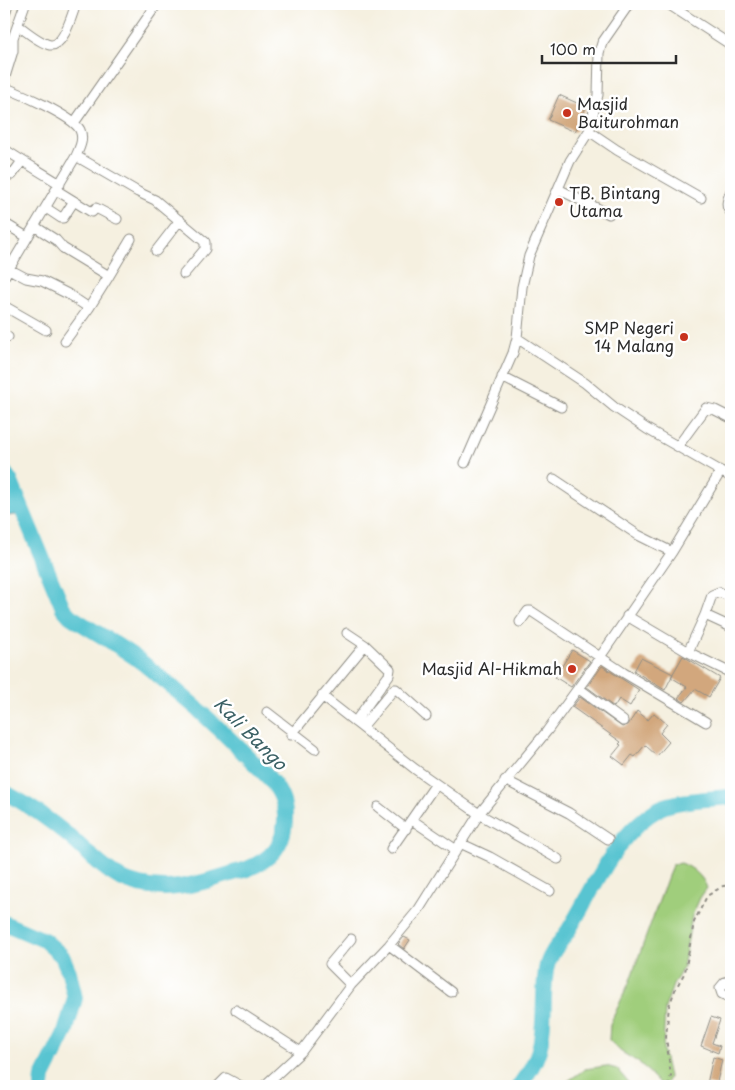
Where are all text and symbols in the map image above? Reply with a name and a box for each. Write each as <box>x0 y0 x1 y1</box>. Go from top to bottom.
scale bar <box>542 32 676 64</box>
text: 100 m <box>550 37 596 60</box>
place label: Masjid Baiturohman <box>577 91 679 133</box>
marker: Masjid Baiturohman <box>561 107 573 119</box>
place label: TB. Bintang Utama <box>569 180 660 222</box>
marker: TB. Bintang Utama <box>553 196 565 208</box>
place label: SMP Negeri 14 Malang <box>584 315 674 357</box>
marker: SMP Negeri 14 Malang <box>678 331 690 343</box>
place label: Masjid Al-Hikmah <box>422 656 562 680</box>
marker: Masjid Al-Hikmah <box>566 663 578 675</box>
water label: Kali Bango <box>208 690 294 776</box>

